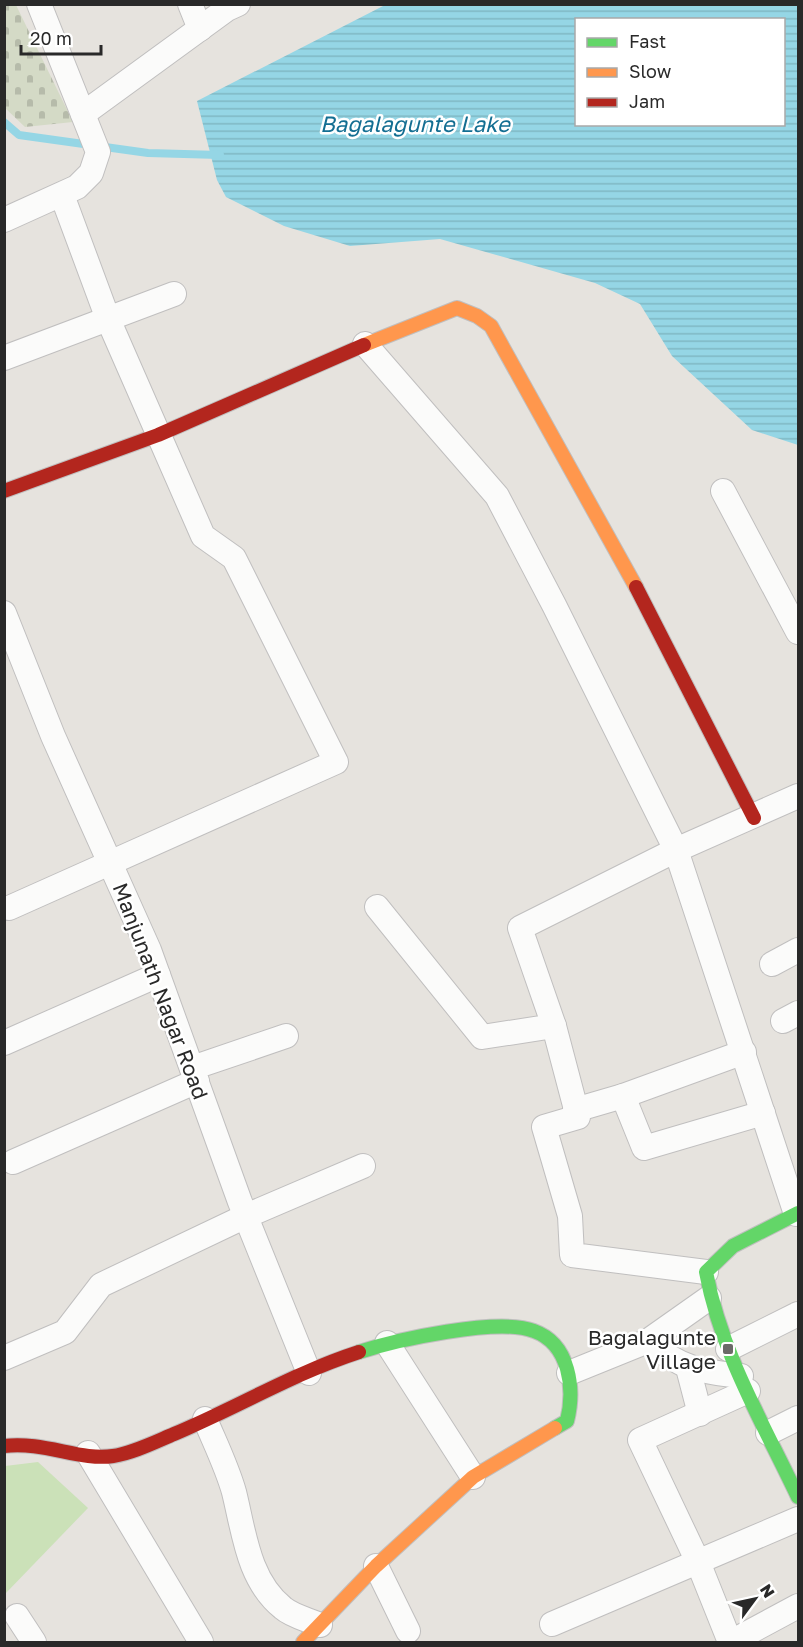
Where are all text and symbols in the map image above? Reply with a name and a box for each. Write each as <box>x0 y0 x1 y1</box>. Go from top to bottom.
scale bar <box>21 18 100 56</box>
legend <box>575 18 785 126</box>
text: 20 m <box>30 27 72 49</box>
text: Fast <box>629 30 666 52</box>
text: Slow <box>629 60 672 82</box>
text: Jam <box>629 90 665 112</box>
water label: Bagalagunte Lake <box>320 110 512 137</box>
street label: Manjunath Nagar Road <box>108 879 214 1103</box>
place label: Bagalagunte Village <box>588 1324 716 1374</box>
marker: Bagalagunte Village <box>721 1342 735 1356</box>
north arrow <box>725 1569 785 1629</box>
text: N <box>756 1580 779 1601</box>

